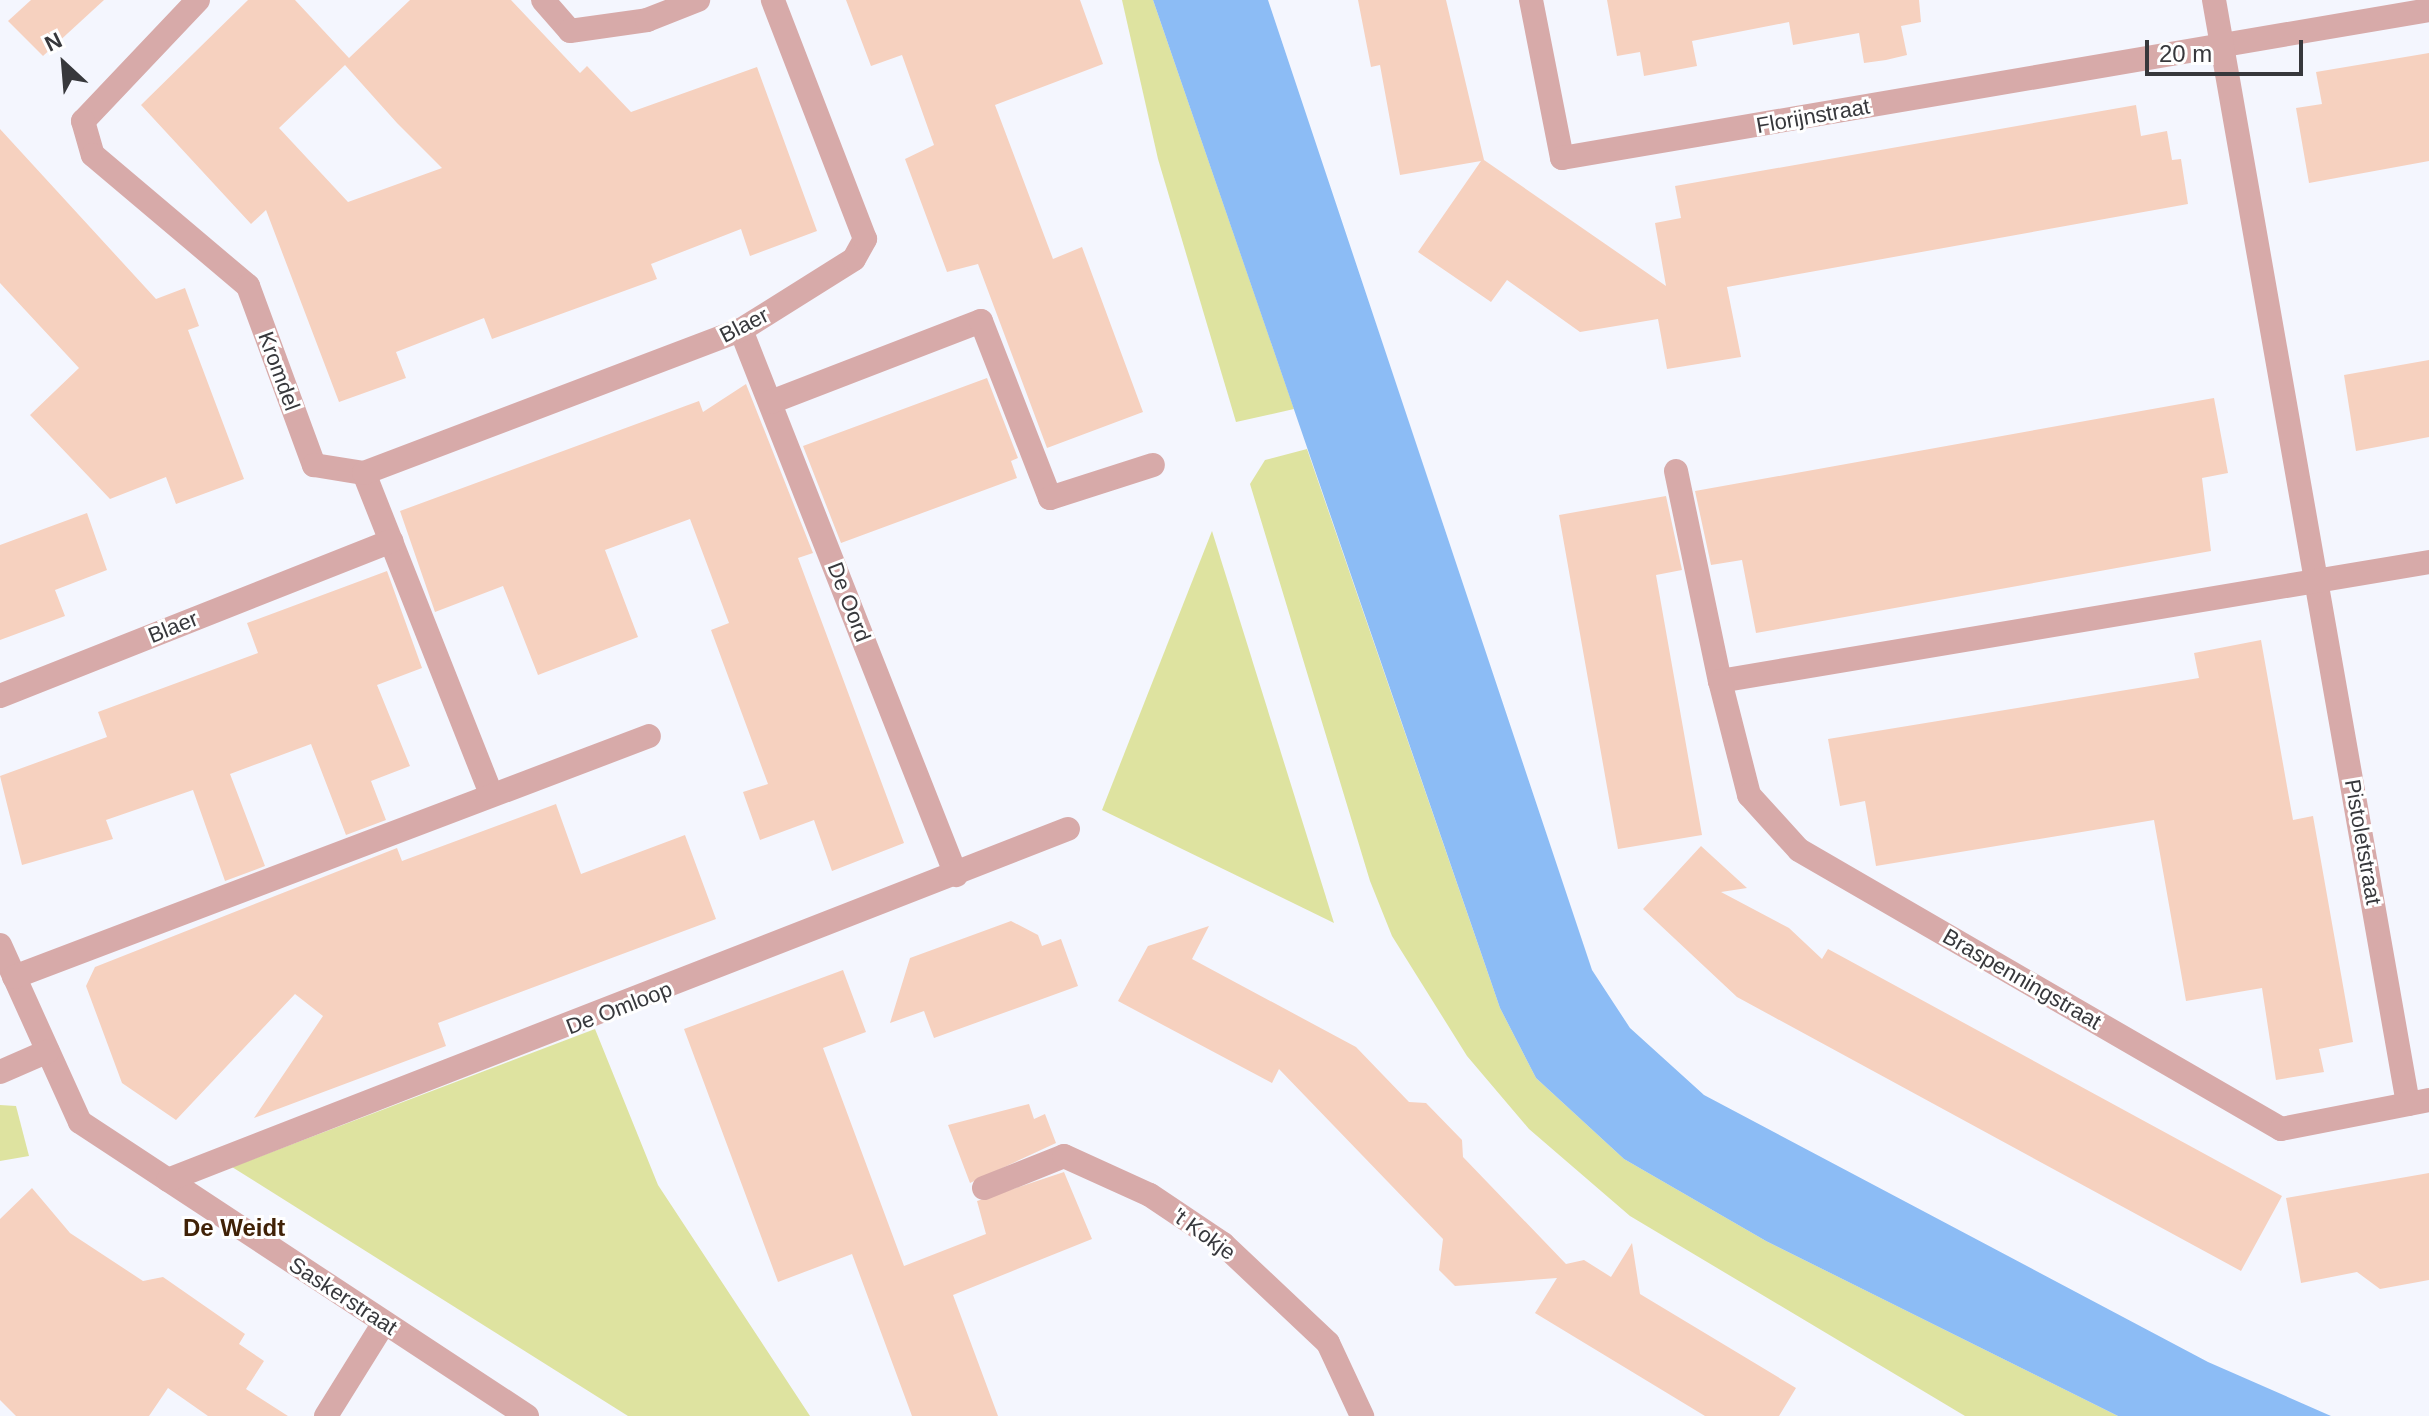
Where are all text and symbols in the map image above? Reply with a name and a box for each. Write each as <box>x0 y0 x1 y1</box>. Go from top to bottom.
north arrow <box>24 24 104 104</box>
scale bar <box>2149 24 2307 74</box>
text: N <box>41 27 66 57</box>
text: 20 m <box>2159 40 2212 67</box>
street label: Florijnstraat <box>1754 93 1872 139</box>
street label: Blaer <box>715 302 773 348</box>
street label: Kromdel <box>253 328 305 414</box>
street label: De Oord <box>822 558 876 646</box>
street label: Blaer <box>144 605 202 649</box>
street label: Pistoletstraat <box>2339 777 2387 907</box>
street label: Braspenningstraat <box>1938 923 2106 1035</box>
street label: De Omloop <box>562 976 676 1040</box>
street label: 't Kokje <box>1167 1202 1241 1266</box>
district label: De Weidt <box>183 1214 285 1242</box>
street label: Saskerstraat <box>284 1251 402 1341</box>

